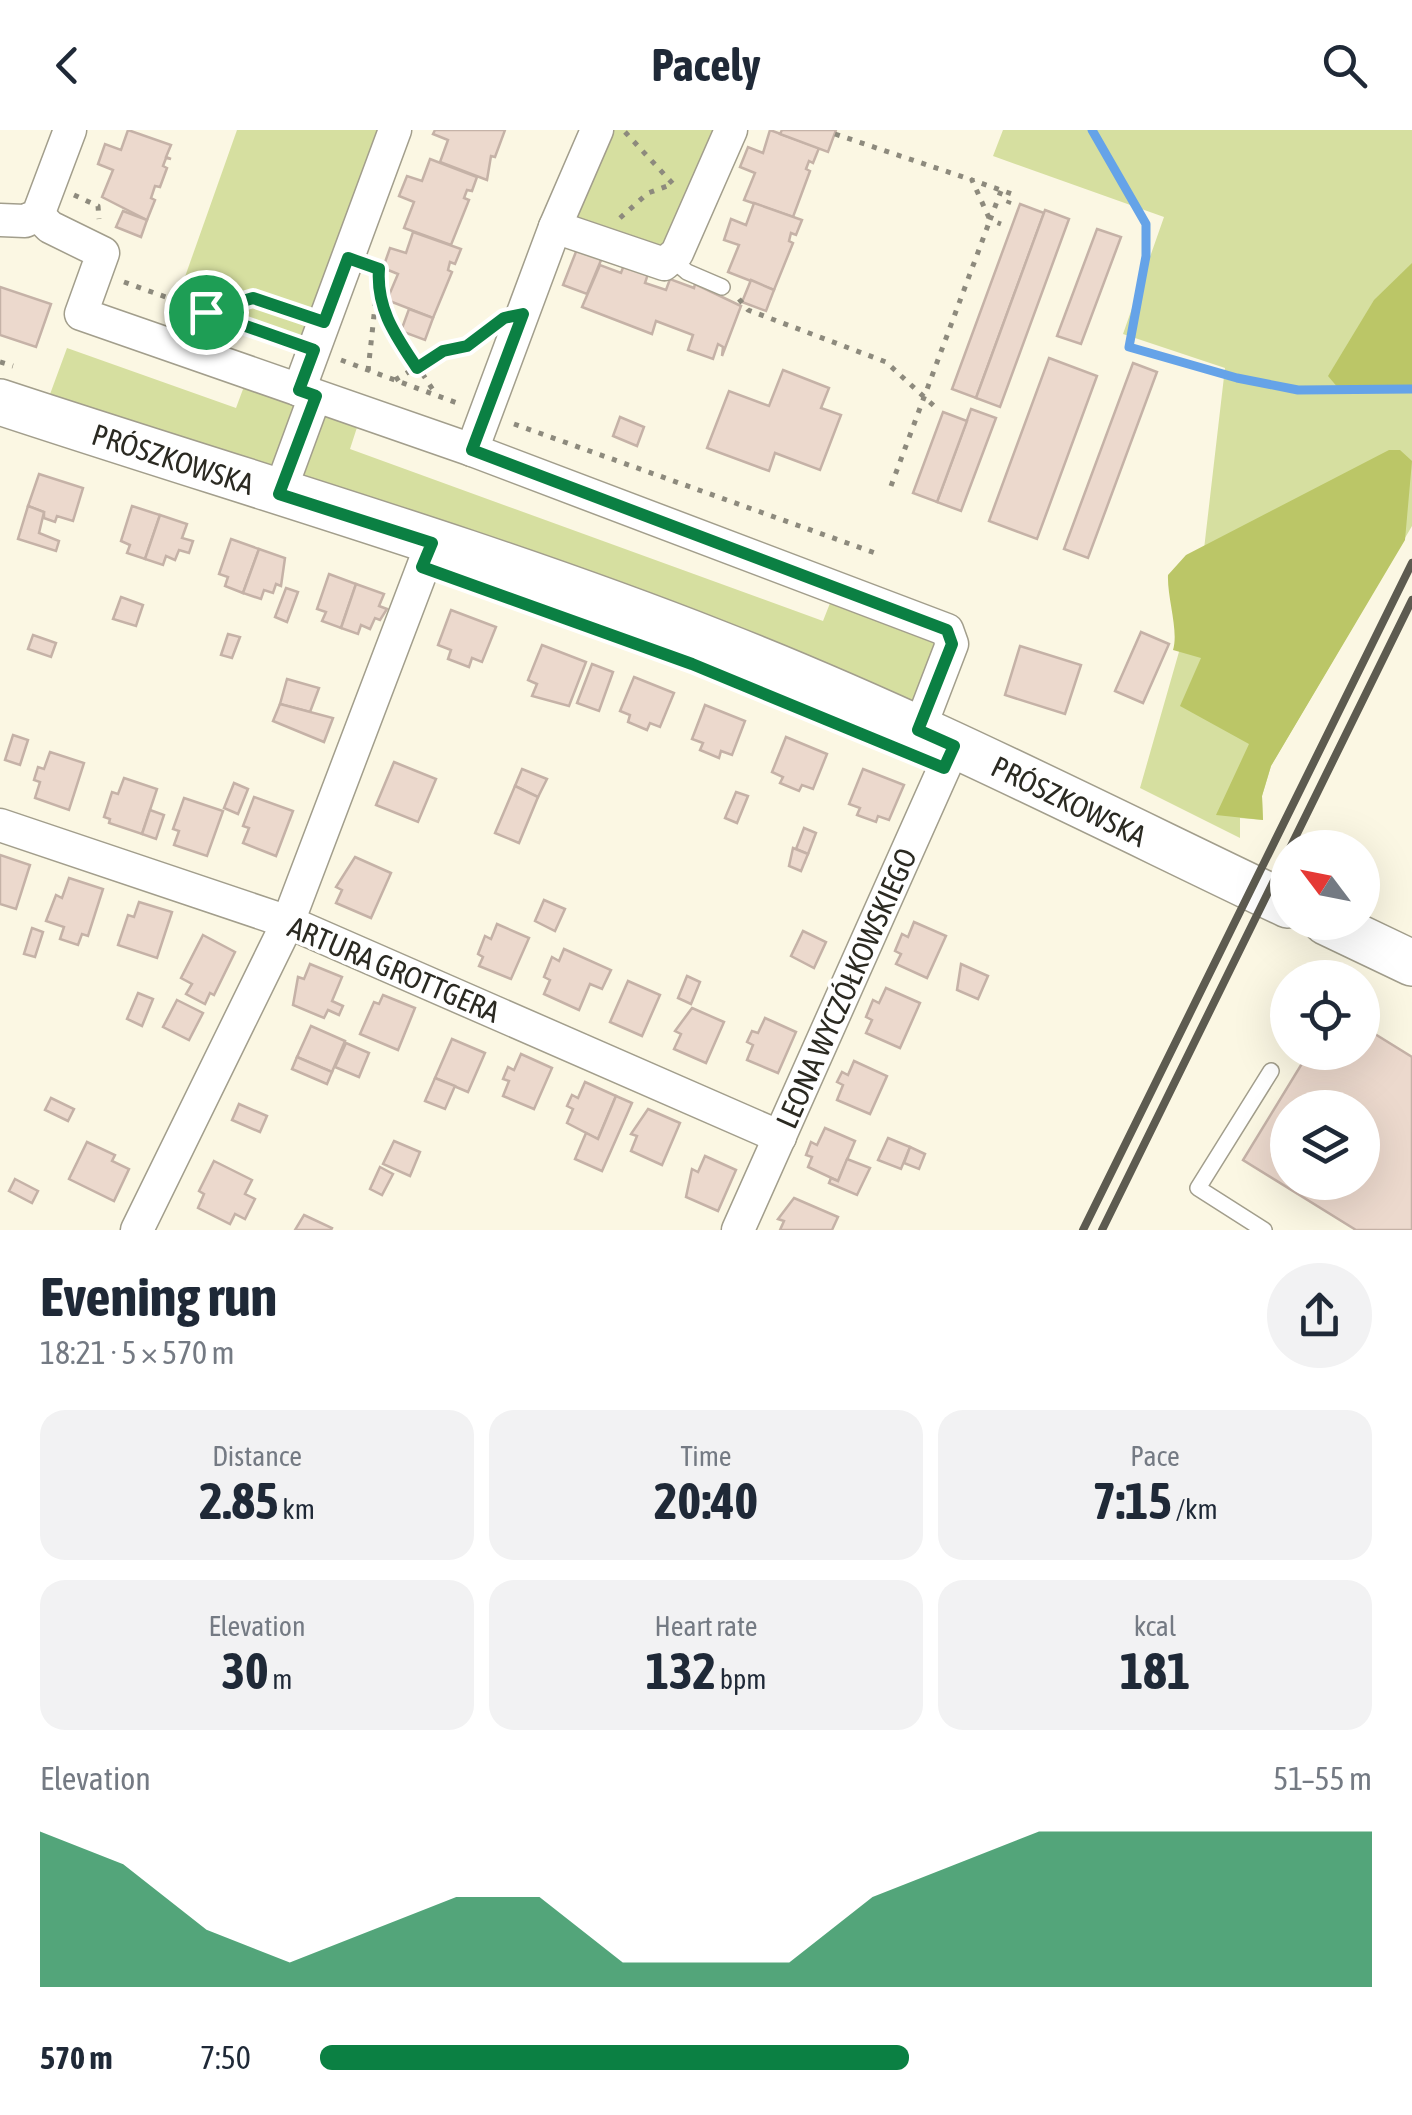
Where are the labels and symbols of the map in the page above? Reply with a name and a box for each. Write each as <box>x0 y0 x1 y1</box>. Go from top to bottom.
pin <box>164 270 249 355</box>
street label: PRÓSZKOWSKA <box>88 417 258 501</box>
street label: PRÓSZKOWSKA <box>986 749 1152 853</box>
north arrow <box>1270 830 1380 940</box>
street label: LEONA WYCZÓŁKOWSKIEGO <box>769 843 923 1133</box>
street label: ARTURA GROTTGERA <box>283 909 505 1029</box>

